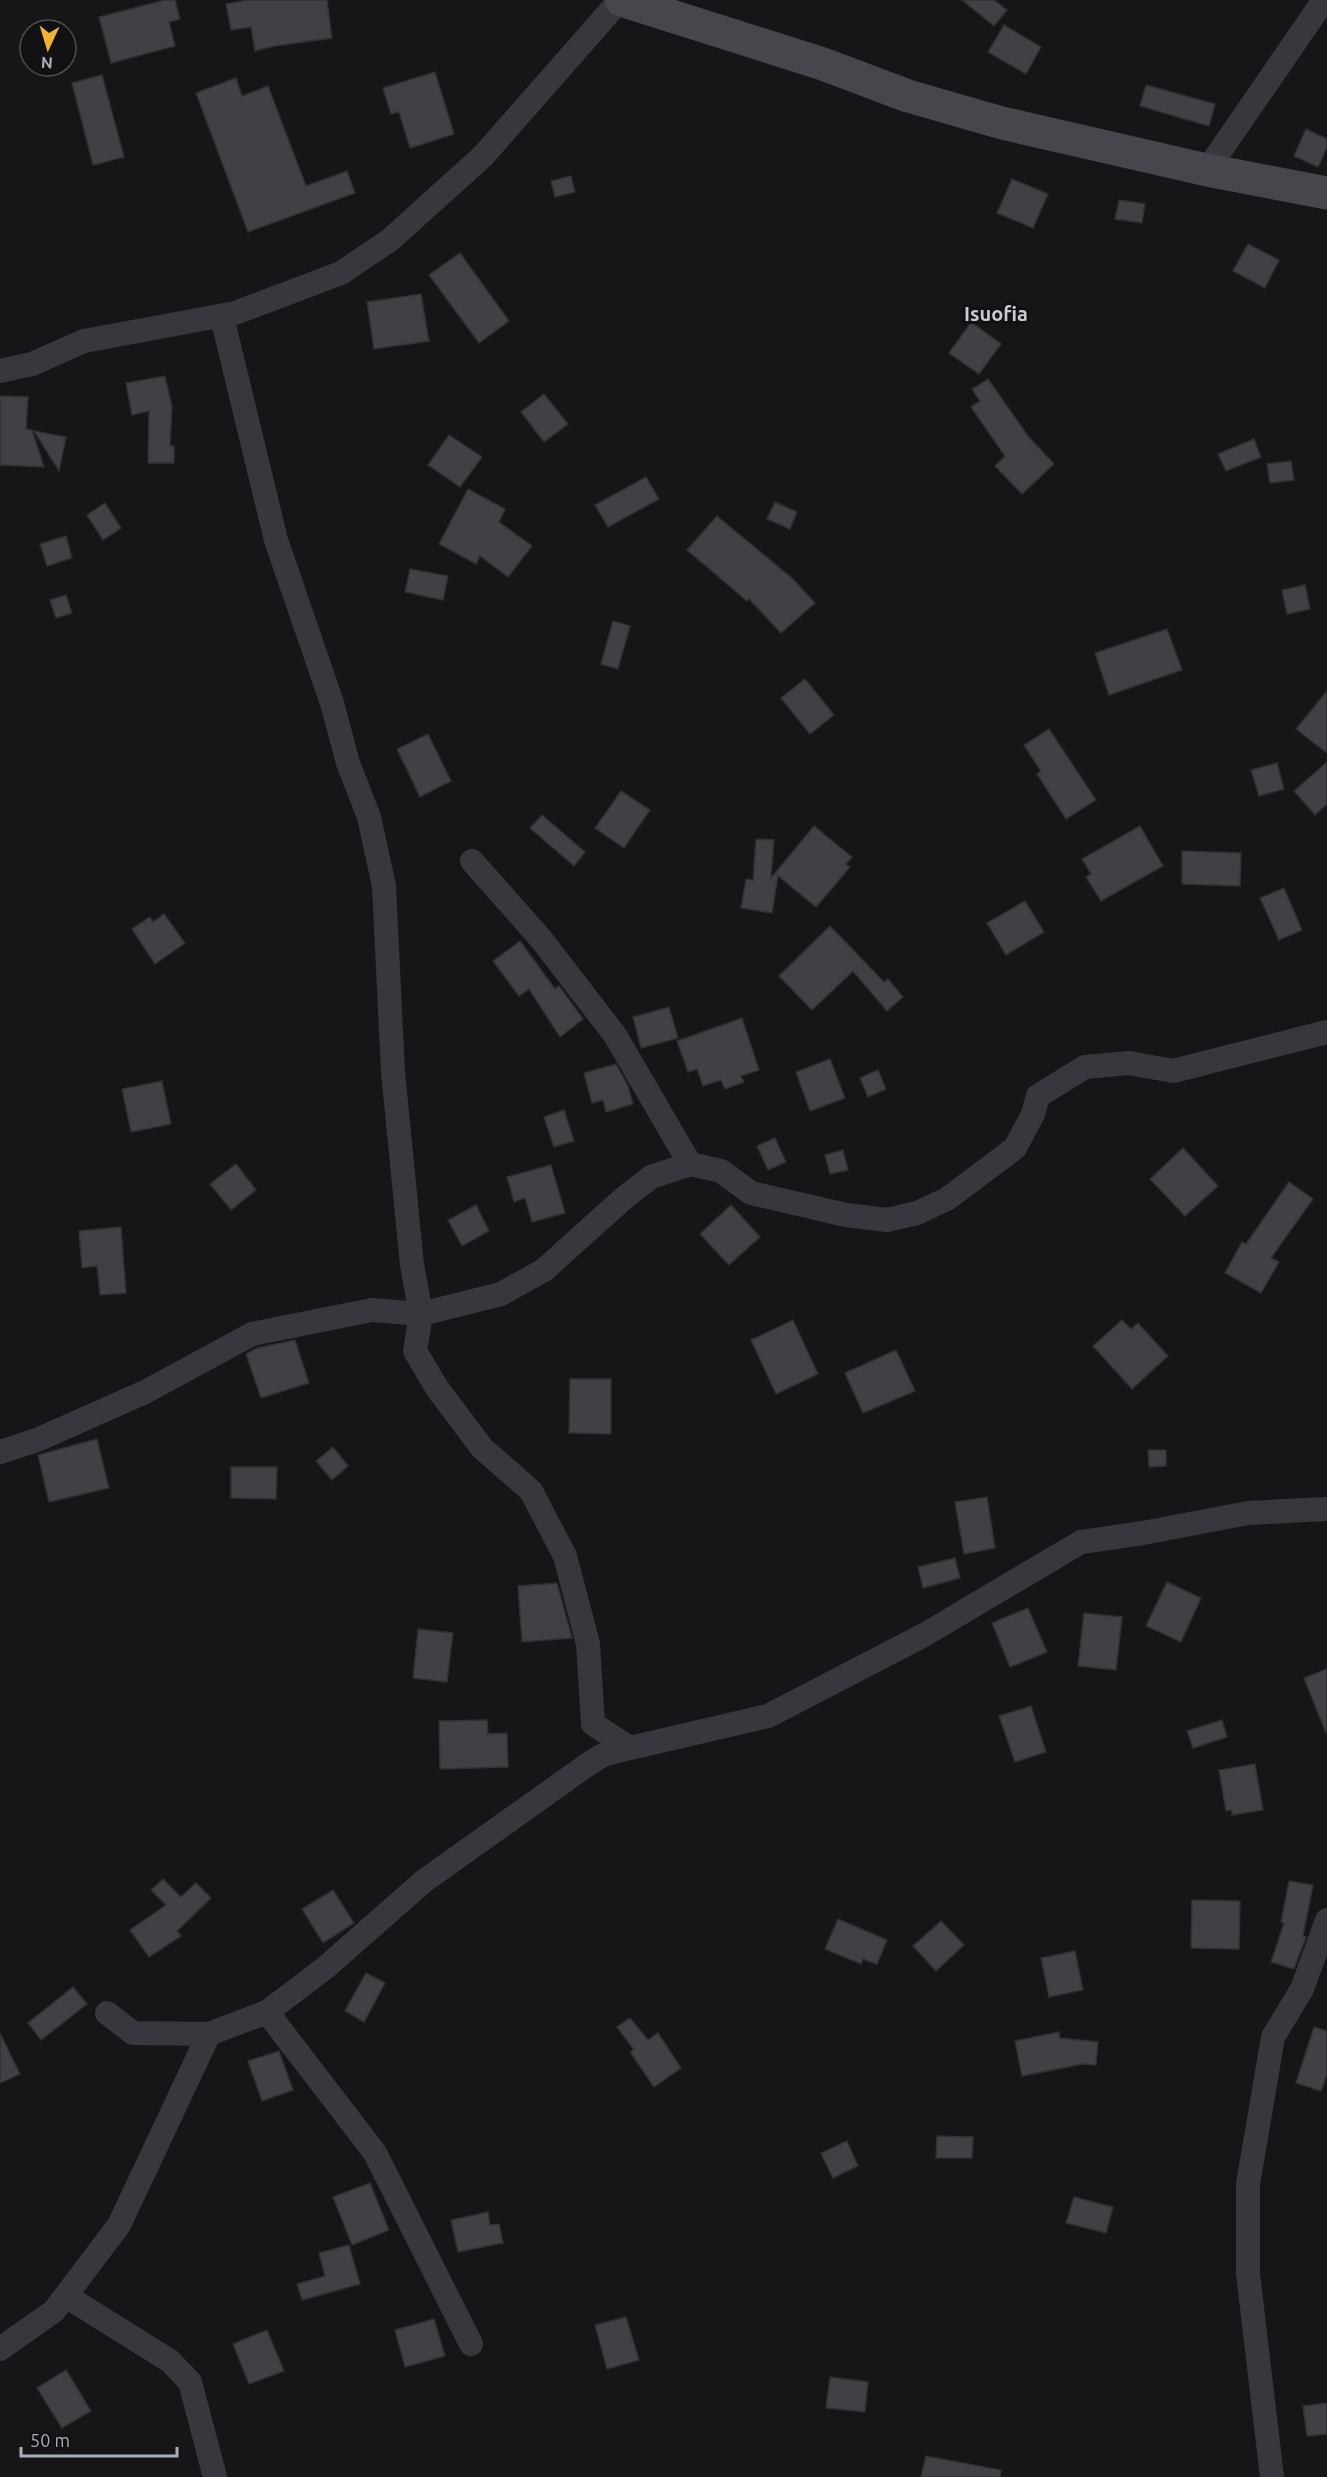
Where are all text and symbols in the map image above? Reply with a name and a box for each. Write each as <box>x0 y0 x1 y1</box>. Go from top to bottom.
north arrow <box>18 18 78 78</box>
text: N <box>40 54 54 72</box>
district label: Isuofia <box>964 302 1028 325</box>
scale bar <box>21 2420 177 2458</box>
text: 50 m <box>30 2430 70 2450</box>

